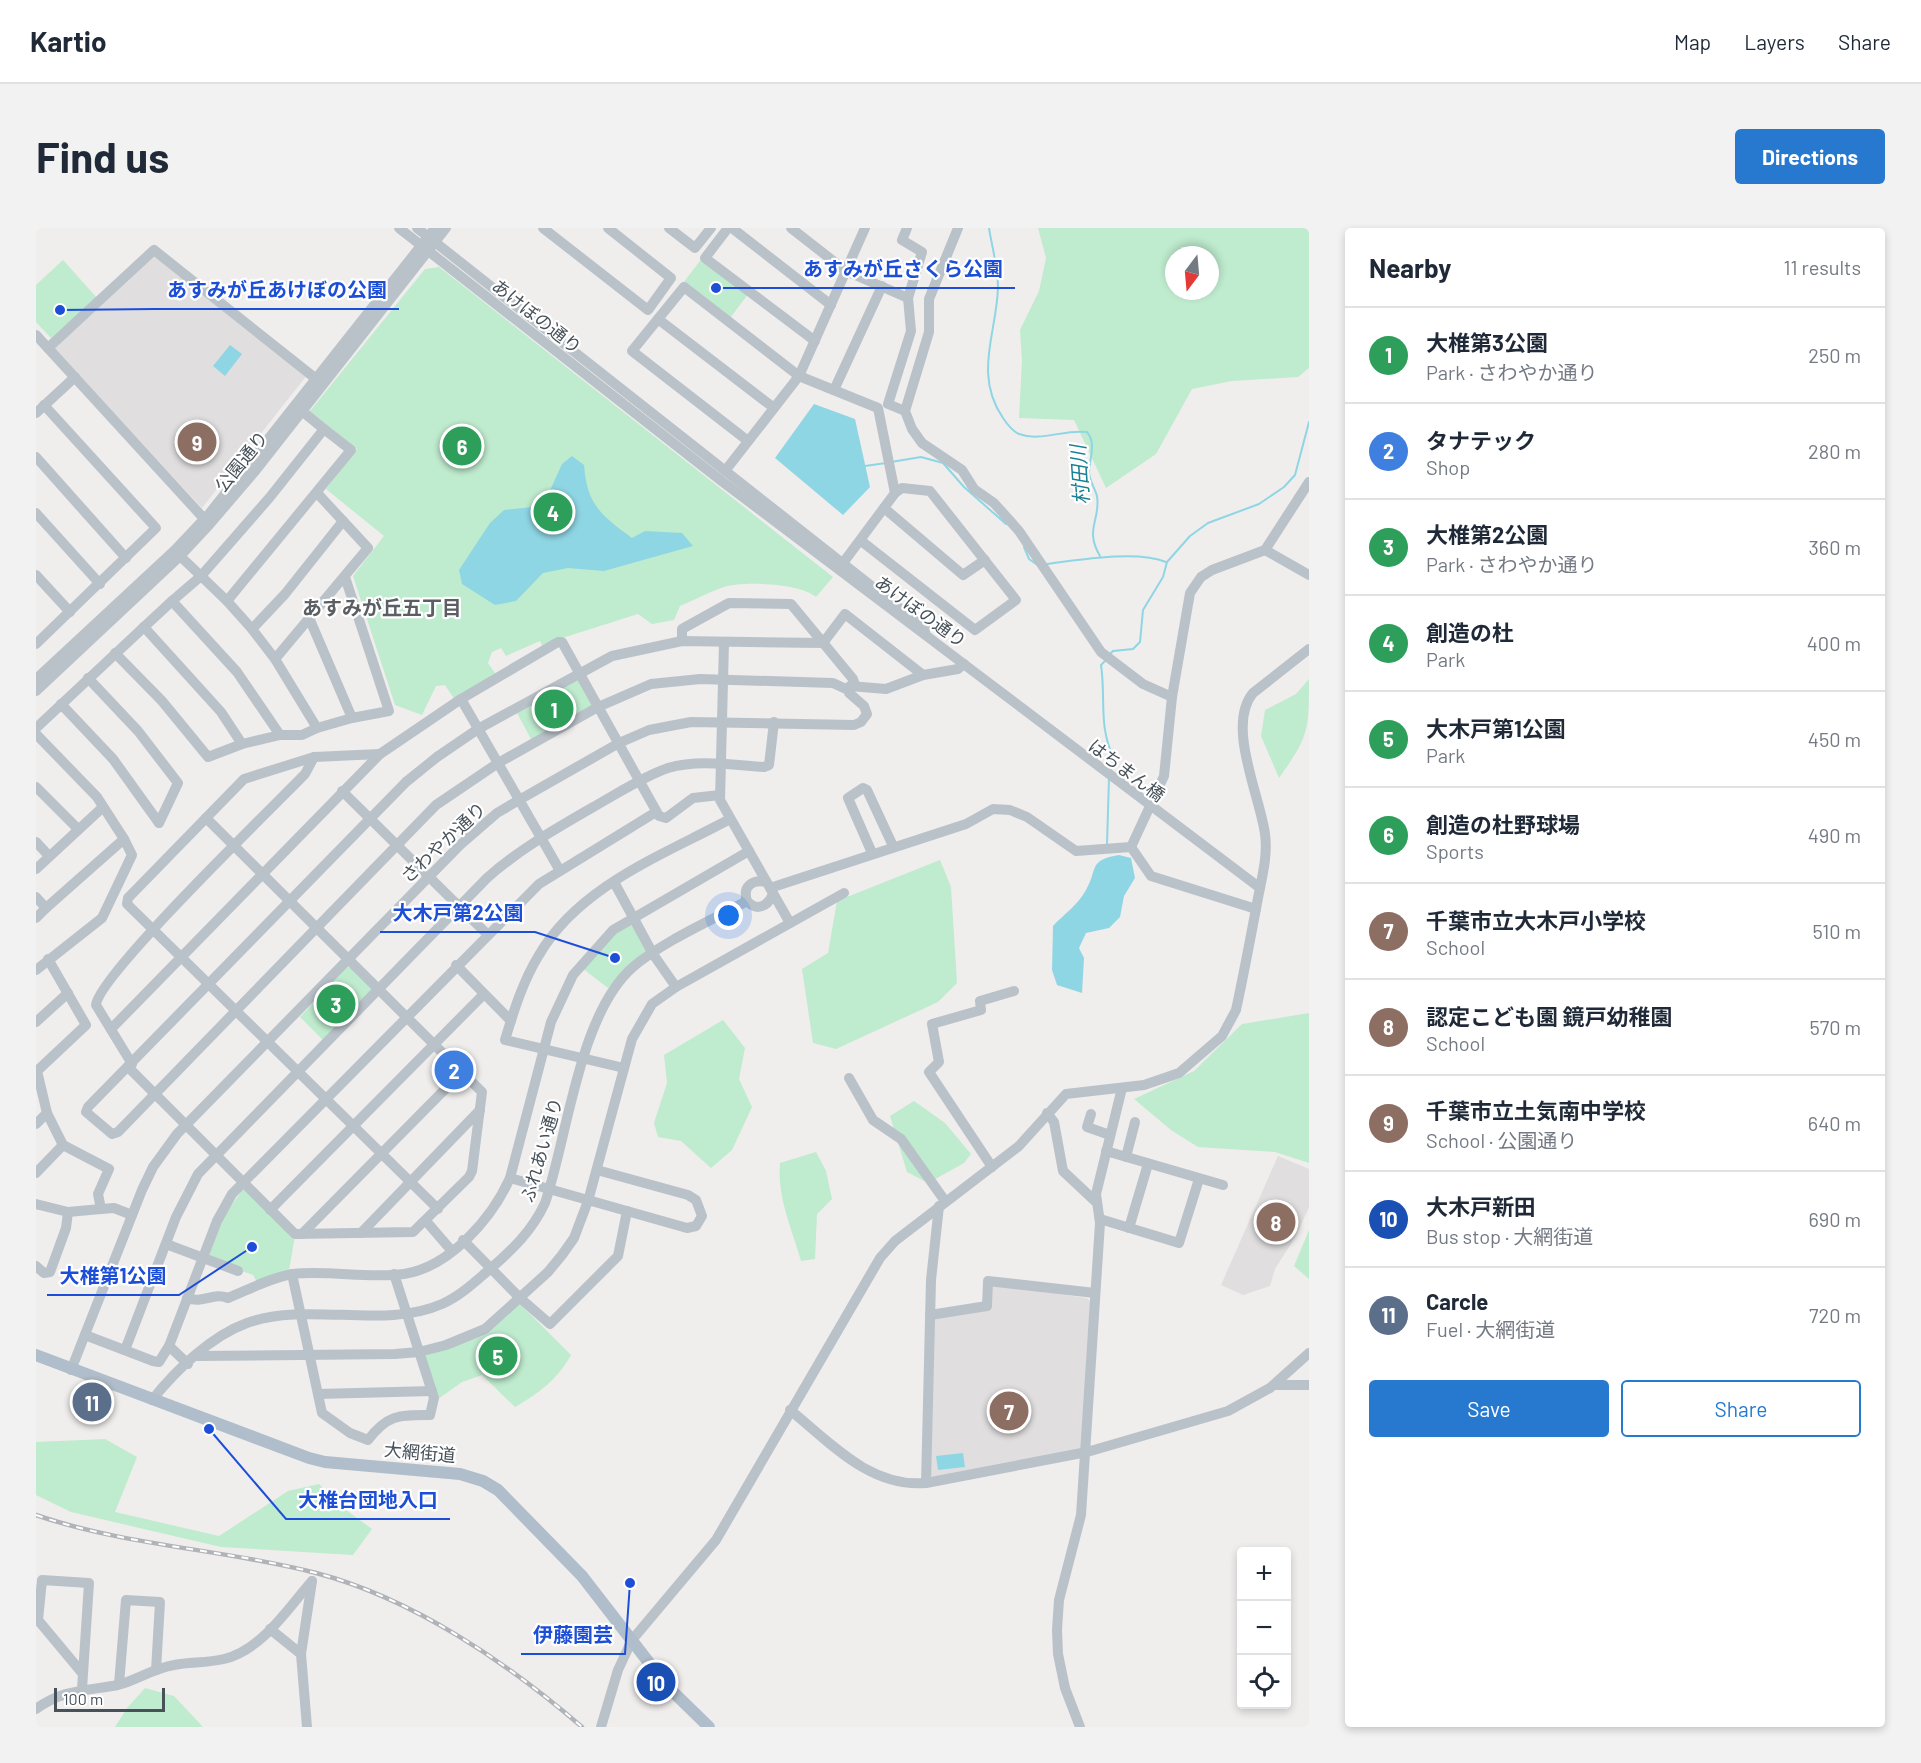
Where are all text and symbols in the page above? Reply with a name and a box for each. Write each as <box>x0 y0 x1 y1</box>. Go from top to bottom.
text: Kartio <box>30 24 107 58</box>
text: Map <box>1674 29 1711 54</box>
text: Layers <box>1744 29 1805 54</box>
text: Share <box>1838 29 1891 54</box>
button: Directions <box>1735 129 1885 184</box>
text: Find us <box>36 131 169 181</box>
north arrow <box>1165 246 1219 300</box>
callout: あすみが丘さくら公園 <box>791 250 1015 288</box>
text: Nearby <box>1369 252 1451 283</box>
text: 11 results <box>1783 255 1861 279</box>
text: あすみが丘さくら公園 <box>803 256 1003 280</box>
callout: あすみが丘あけぼの公園 <box>155 271 399 309</box>
street label: あけぼの通り <box>488 274 586 358</box>
text: あすみが丘あけぼの公園 <box>167 277 387 301</box>
text: 大椎第3公園 <box>1426 329 1548 355</box>
text: 1 <box>1385 343 1392 367</box>
text: 250 m <box>1808 343 1861 367</box>
text: Park · さわやか通り <box>1426 360 1598 384</box>
pin: 9 <box>178 420 216 464</box>
pin: 6 <box>442 424 482 468</box>
street label: 公園通り <box>210 426 272 496</box>
text: タナテック <box>1426 427 1536 453</box>
text: 2 <box>1383 439 1394 463</box>
text: 280 m <box>1808 439 1861 463</box>
water label: 村田川 <box>1065 442 1093 506</box>
text: Shop <box>1426 455 1470 479</box>
pin: 4 <box>534 490 572 534</box>
text: 大椎第2公園 <box>1426 521 1548 547</box>
text: 3 <box>1383 535 1394 559</box>
text: 360 m <box>1809 535 1861 559</box>
text: Park · さわやか通り <box>1426 552 1598 576</box>
street label: あけぼの通り <box>871 570 971 652</box>
district label: あすみが丘五丁目 <box>302 595 462 619</box>
text: 創造の杜 <box>1426 619 1514 645</box>
text: 4 <box>1382 631 1395 655</box>
text: 400 m <box>1807 631 1861 655</box>
text: Park <box>1426 647 1465 671</box>
pin: 1 <box>534 686 574 732</box>
text: 大木戸第1公園 <box>1426 715 1566 741</box>
text: 5 <box>1383 727 1394 751</box>
text: 450 m <box>1808 727 1861 751</box>
street label: はちまん橋 <box>1084 734 1170 806</box>
text: Park <box>1426 743 1465 767</box>
street label: さわやか通り <box>396 797 490 887</box>
text: 創造の杜野球場 <box>1426 811 1580 837</box>
text: 6 <box>1383 823 1394 847</box>
text: 490 m <box>1808 823 1861 847</box>
text: Sports <box>1426 839 1484 863</box>
callout: 大木戸第2公園 <box>380 894 535 932</box>
text: 大木戸第2公園 <box>392 900 524 924</box>
your location <box>714 901 743 930</box>
text: 千葉市立大木戸小学校 <box>1426 907 1646 933</box>
text: 7 <box>1384 919 1393 943</box>
text: 510 m <box>1812 919 1861 943</box>
text: School <box>1426 935 1485 959</box>
pin: 3 <box>316 982 356 1026</box>
text: 認定こども園 鏡戸幼稚園 <box>1426 1003 1672 1029</box>
text: 8 <box>1383 1015 1394 1039</box>
text: 570 m <box>1809 1015 1861 1039</box>
text: School <box>1426 1031 1485 1055</box>
pin: 2 <box>434 1048 474 1092</box>
street label: ふれあい通り <box>516 1095 566 1205</box>
text: 千葉市立土気南中学校 <box>1426 1097 1646 1123</box>
text: 9 <box>1383 1111 1394 1135</box>
text: 640 m <box>1808 1111 1861 1135</box>
text: School · 公園通り <box>1426 1128 1577 1152</box>
text: 大木戸新田 <box>1426 1193 1536 1219</box>
pin: 8 <box>1256 1200 1296 1244</box>
text: 10 <box>1379 1207 1398 1231</box>
text: 690 m <box>1808 1207 1861 1231</box>
text: Bus stop · 大網街道 <box>1426 1224 1593 1248</box>
callout: 大椎第1公園 <box>47 1257 179 1295</box>
text: 大椎第1公園 <box>59 1263 167 1287</box>
text: Carcle <box>1426 1288 1488 1314</box>
text: 11 <box>1381 1303 1396 1327</box>
text: 720 m <box>1809 1303 1861 1327</box>
text: Fuel · 大網街道 <box>1426 1317 1555 1341</box>
pin: 5 <box>478 1334 518 1378</box>
pin: 11 <box>72 1380 112 1424</box>
button: Save <box>1369 1380 1609 1437</box>
button: Share <box>1621 1380 1861 1437</box>
pin: 7 <box>990 1388 1028 1434</box>
street label: 大網街道 <box>383 1438 457 1466</box>
callout: 大椎台団地入口 <box>286 1481 450 1519</box>
text: 大椎台団地入口 <box>298 1487 438 1511</box>
map controls <box>1237 1547 1291 1709</box>
button: + <box>1237 1547 1291 1601</box>
button: − <box>1237 1601 1291 1655</box>
callout: 伊藤園芸 <box>521 1616 625 1654</box>
text: 伊藤園芸 <box>533 1622 613 1646</box>
button: locate <box>1237 1655 1291 1709</box>
pin: 10 <box>636 1660 676 1704</box>
scale bar <box>54 1685 165 1712</box>
text: 100 m <box>63 1689 103 1708</box>

